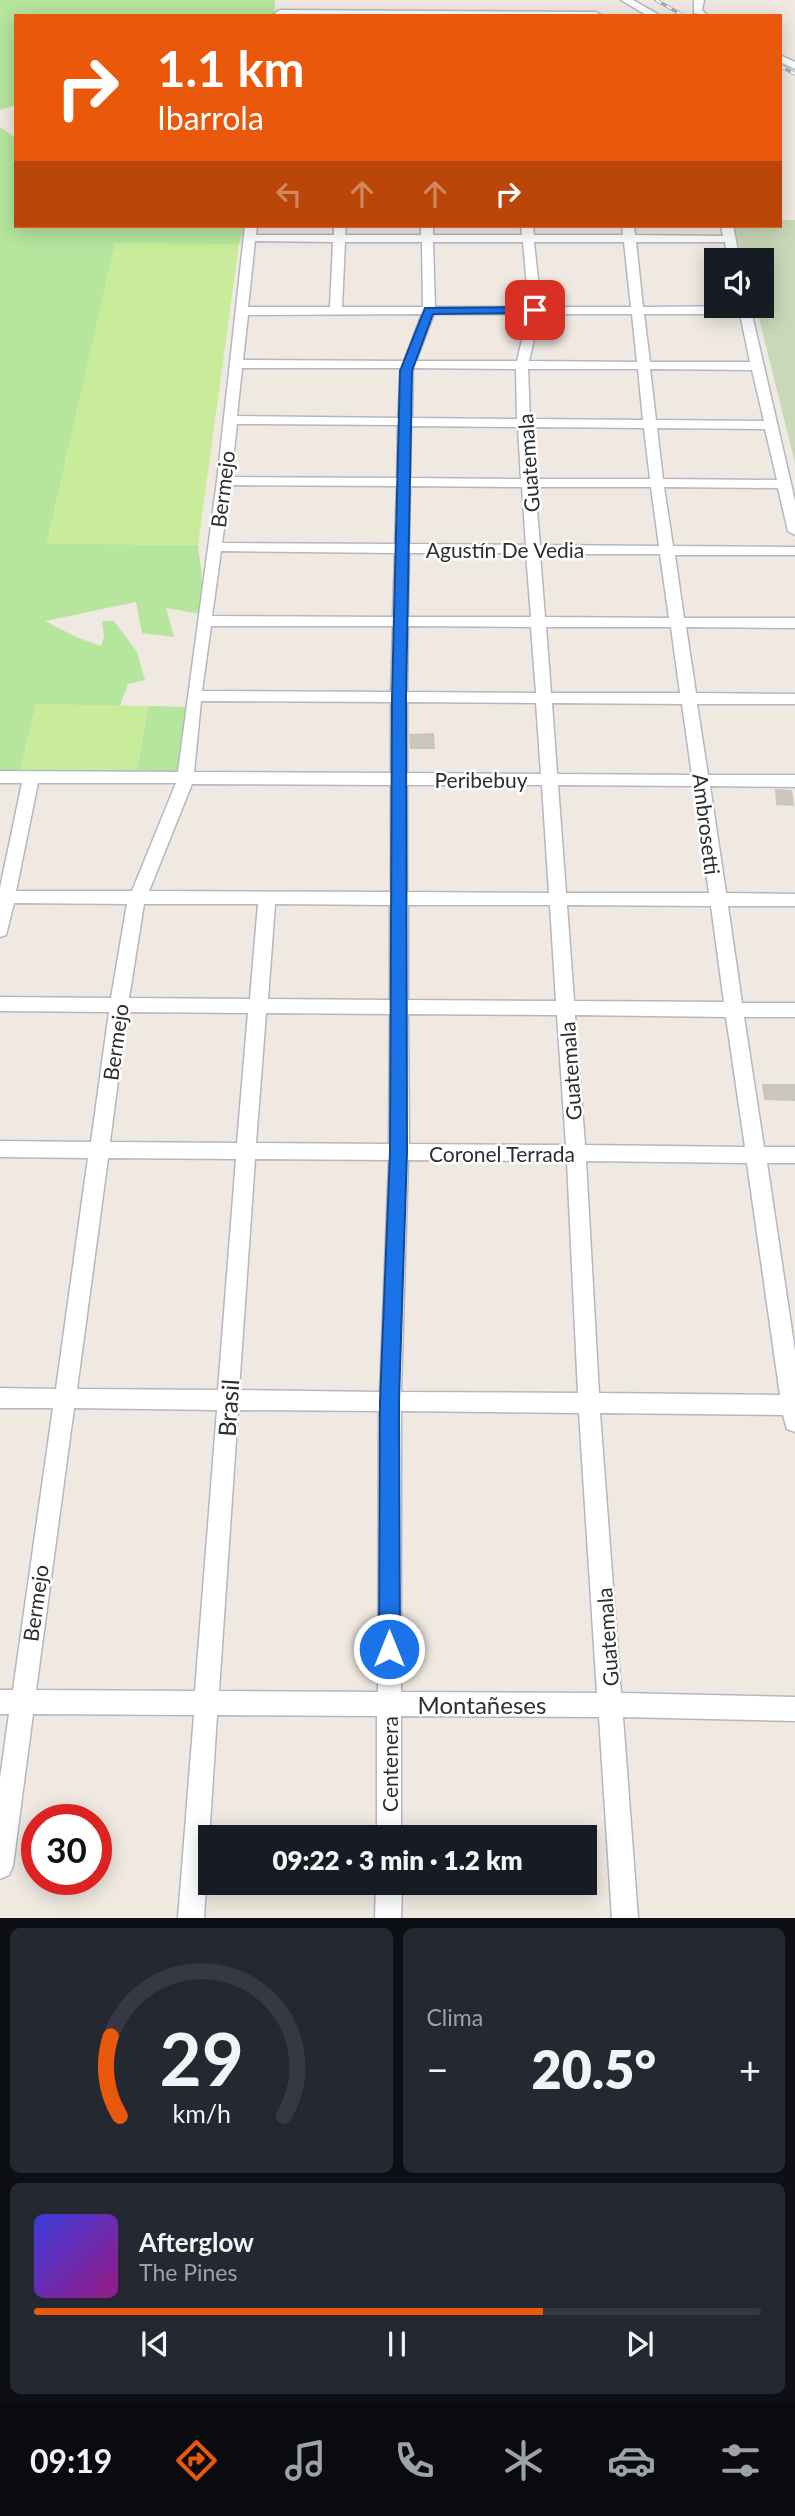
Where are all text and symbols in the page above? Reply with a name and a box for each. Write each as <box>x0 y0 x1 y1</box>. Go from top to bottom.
text: 1.1 km <box>157 39 305 97</box>
icon: right <box>42 42 133 133</box>
text: Ibarrola <box>157 98 264 137</box>
icon: left <box>270 175 308 213</box>
icon: ahead <box>343 175 381 213</box>
icon: ahead <box>416 175 454 213</box>
icon: right <box>489 175 527 213</box>
map controls <box>704 248 774 318</box>
button: sound <box>704 248 774 318</box>
pin <box>505 280 565 340</box>
icon: arrive <box>516 291 554 329</box>
street label: Guatemala <box>512 413 544 513</box>
street label: Bermejo <box>205 449 239 529</box>
street label: Agustín De Vedia <box>426 537 584 562</box>
street label: Peribebuy <box>435 767 528 792</box>
street label: Ambrosetti <box>688 772 726 876</box>
street label: Bermejo <box>97 1002 133 1082</box>
street label: Guatemala <box>554 1021 586 1121</box>
street label: Coronel Terrada <box>429 1141 575 1166</box>
street label: Brasil <box>212 1378 244 1438</box>
street label: Bermejo <box>17 1563 53 1643</box>
street label: Guatemala <box>591 1587 623 1687</box>
position arrow <box>352 1612 426 1686</box>
street label: Montañeses <box>418 1690 546 1719</box>
street label: Centenera <box>377 1716 402 1812</box>
speed limit sign: 30 <box>21 1804 112 1895</box>
text: 09:22 · 3 min · 1.2 km <box>272 1844 523 1876</box>
text: Clima <box>427 2003 483 2031</box>
text: 29 <box>159 2015 243 2103</box>
text: 20.5° <box>531 2038 656 2100</box>
text: − <box>427 2046 449 2092</box>
text: + <box>739 2046 761 2092</box>
text: km/h <box>172 2098 231 2128</box>
text: Afterglow <box>139 2226 254 2258</box>
text: The Pines <box>139 2258 237 2286</box>
icon: previous <box>136 2325 174 2363</box>
icon: pause <box>378 2325 416 2363</box>
icon: next <box>621 2325 659 2363</box>
icon: directions <box>172 2436 221 2485</box>
icon: music <box>281 2436 330 2485</box>
icon: phone <box>390 2436 439 2485</box>
icon: climate <box>499 2436 548 2485</box>
icon: car <box>607 2436 656 2485</box>
icon: filters <box>716 2436 765 2485</box>
text: 09:19 <box>30 2441 112 2480</box>

